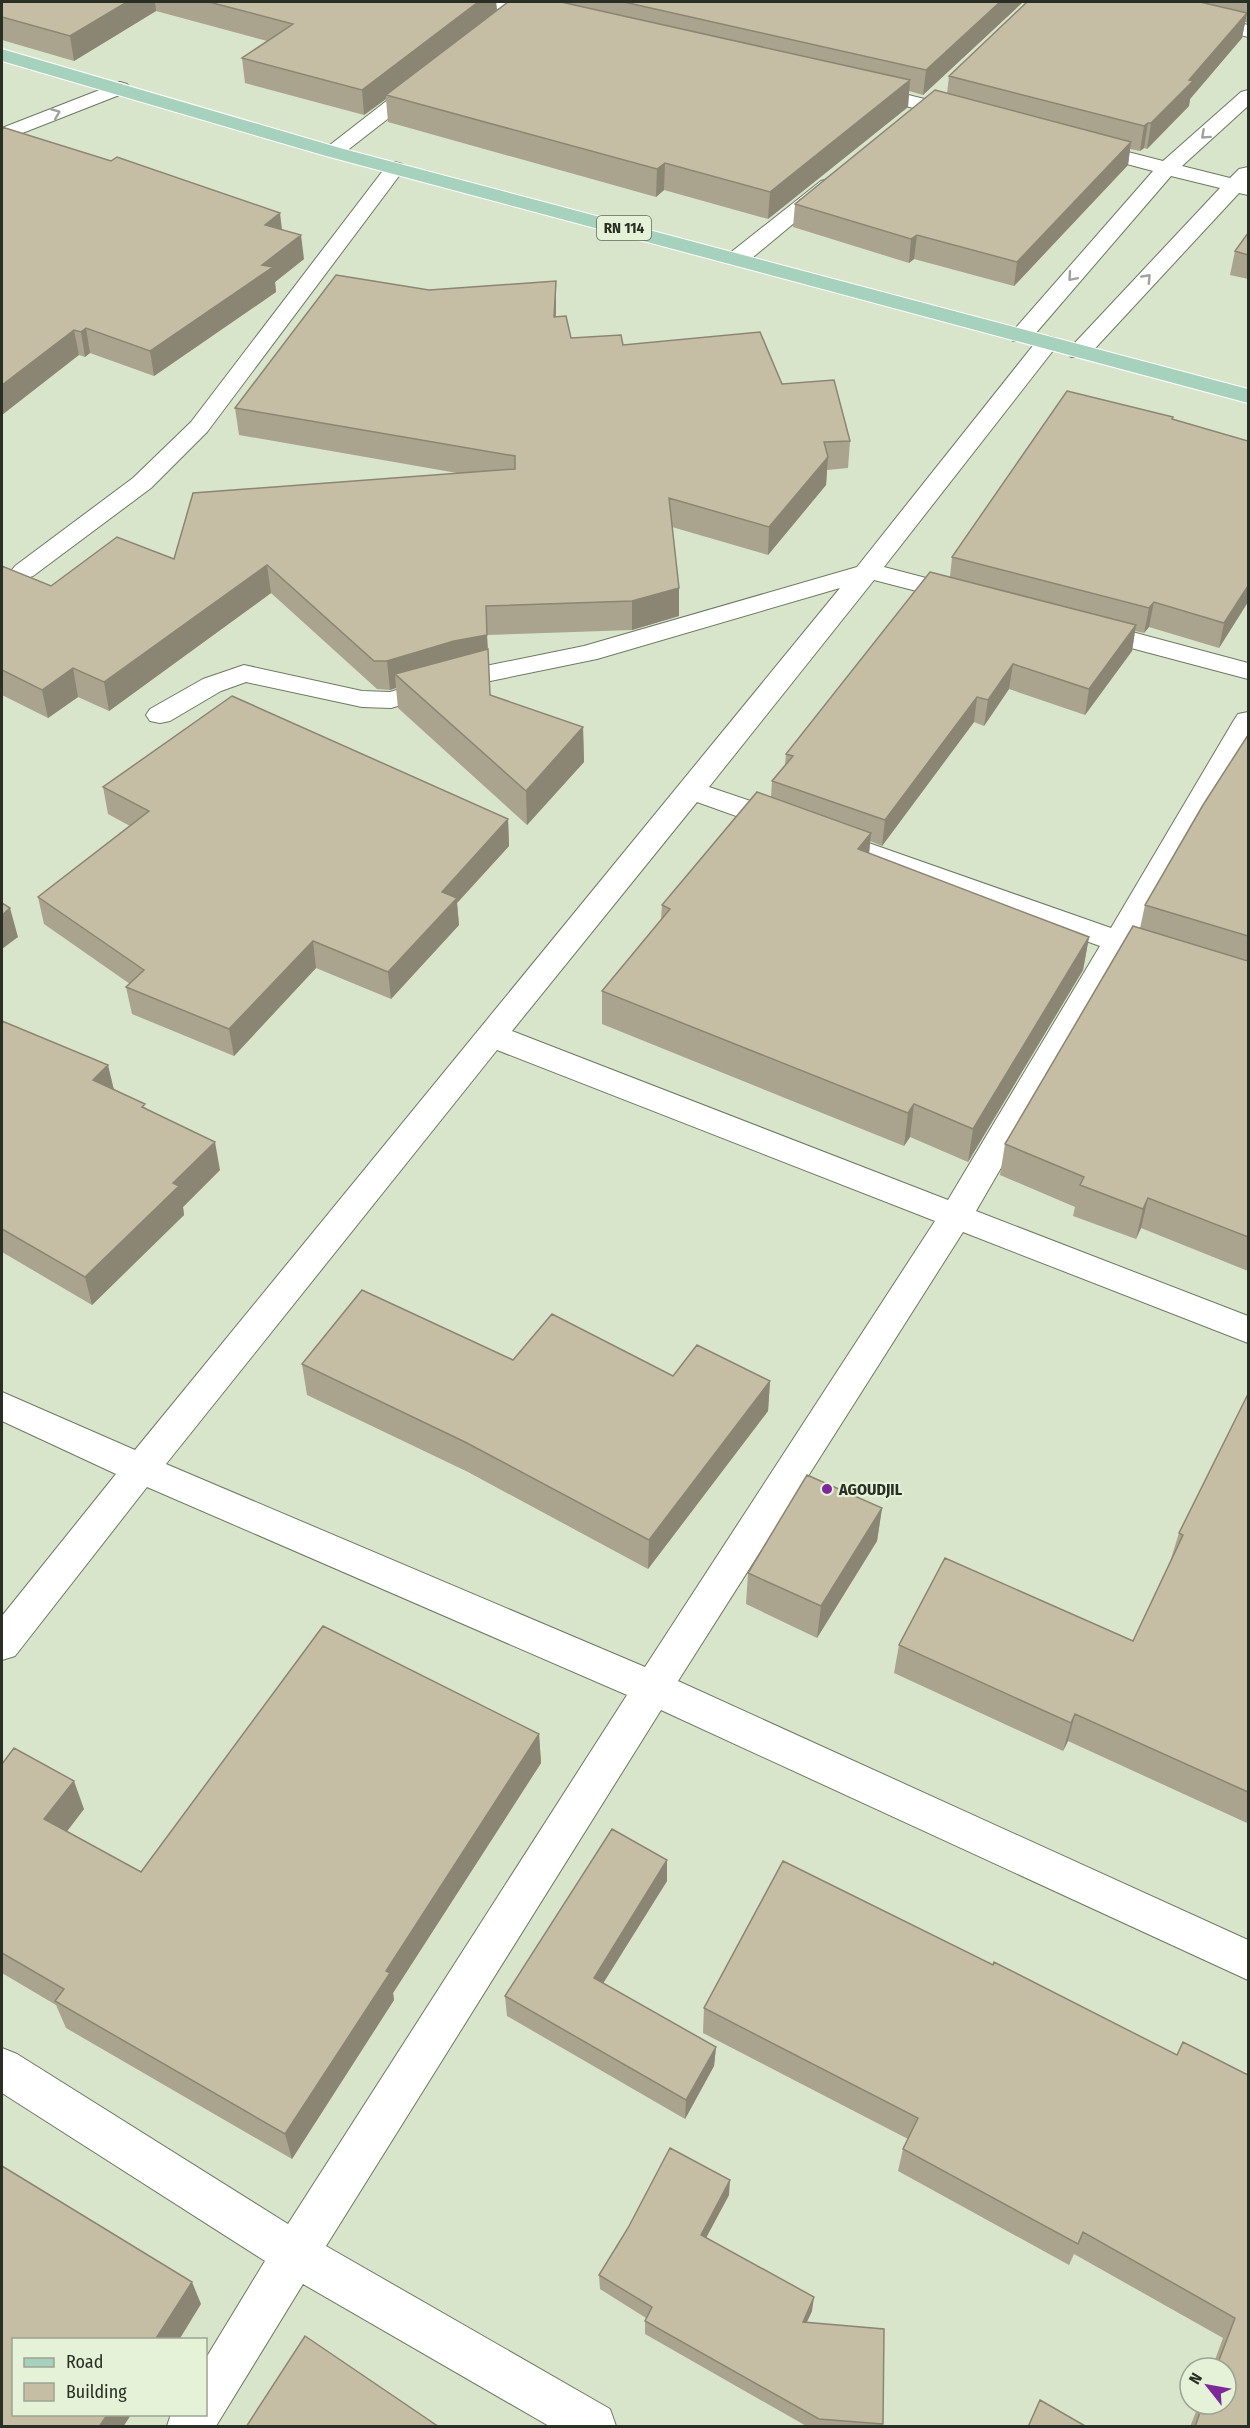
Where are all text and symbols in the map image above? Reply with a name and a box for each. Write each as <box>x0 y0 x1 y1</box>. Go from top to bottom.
one-way arrow <box>50 108 61 120</box>
one-way arrow <box>1201 128 1212 139</box>
road number: RN 114 <box>597 216 651 240</box>
one-way arrow <box>1069 271 1080 282</box>
one-way arrow <box>1140 274 1151 285</box>
place label: AGOUDJIL <box>838 1480 903 1499</box>
marker: AGOUDJIL <box>820 1482 834 1496</box>
legend <box>12 2338 207 2416</box>
text: Road <box>66 2351 103 2373</box>
north arrow <box>1178 2356 1238 2416</box>
text: N <box>1185 2370 1206 2388</box>
text: Building <box>66 2381 127 2403</box>

